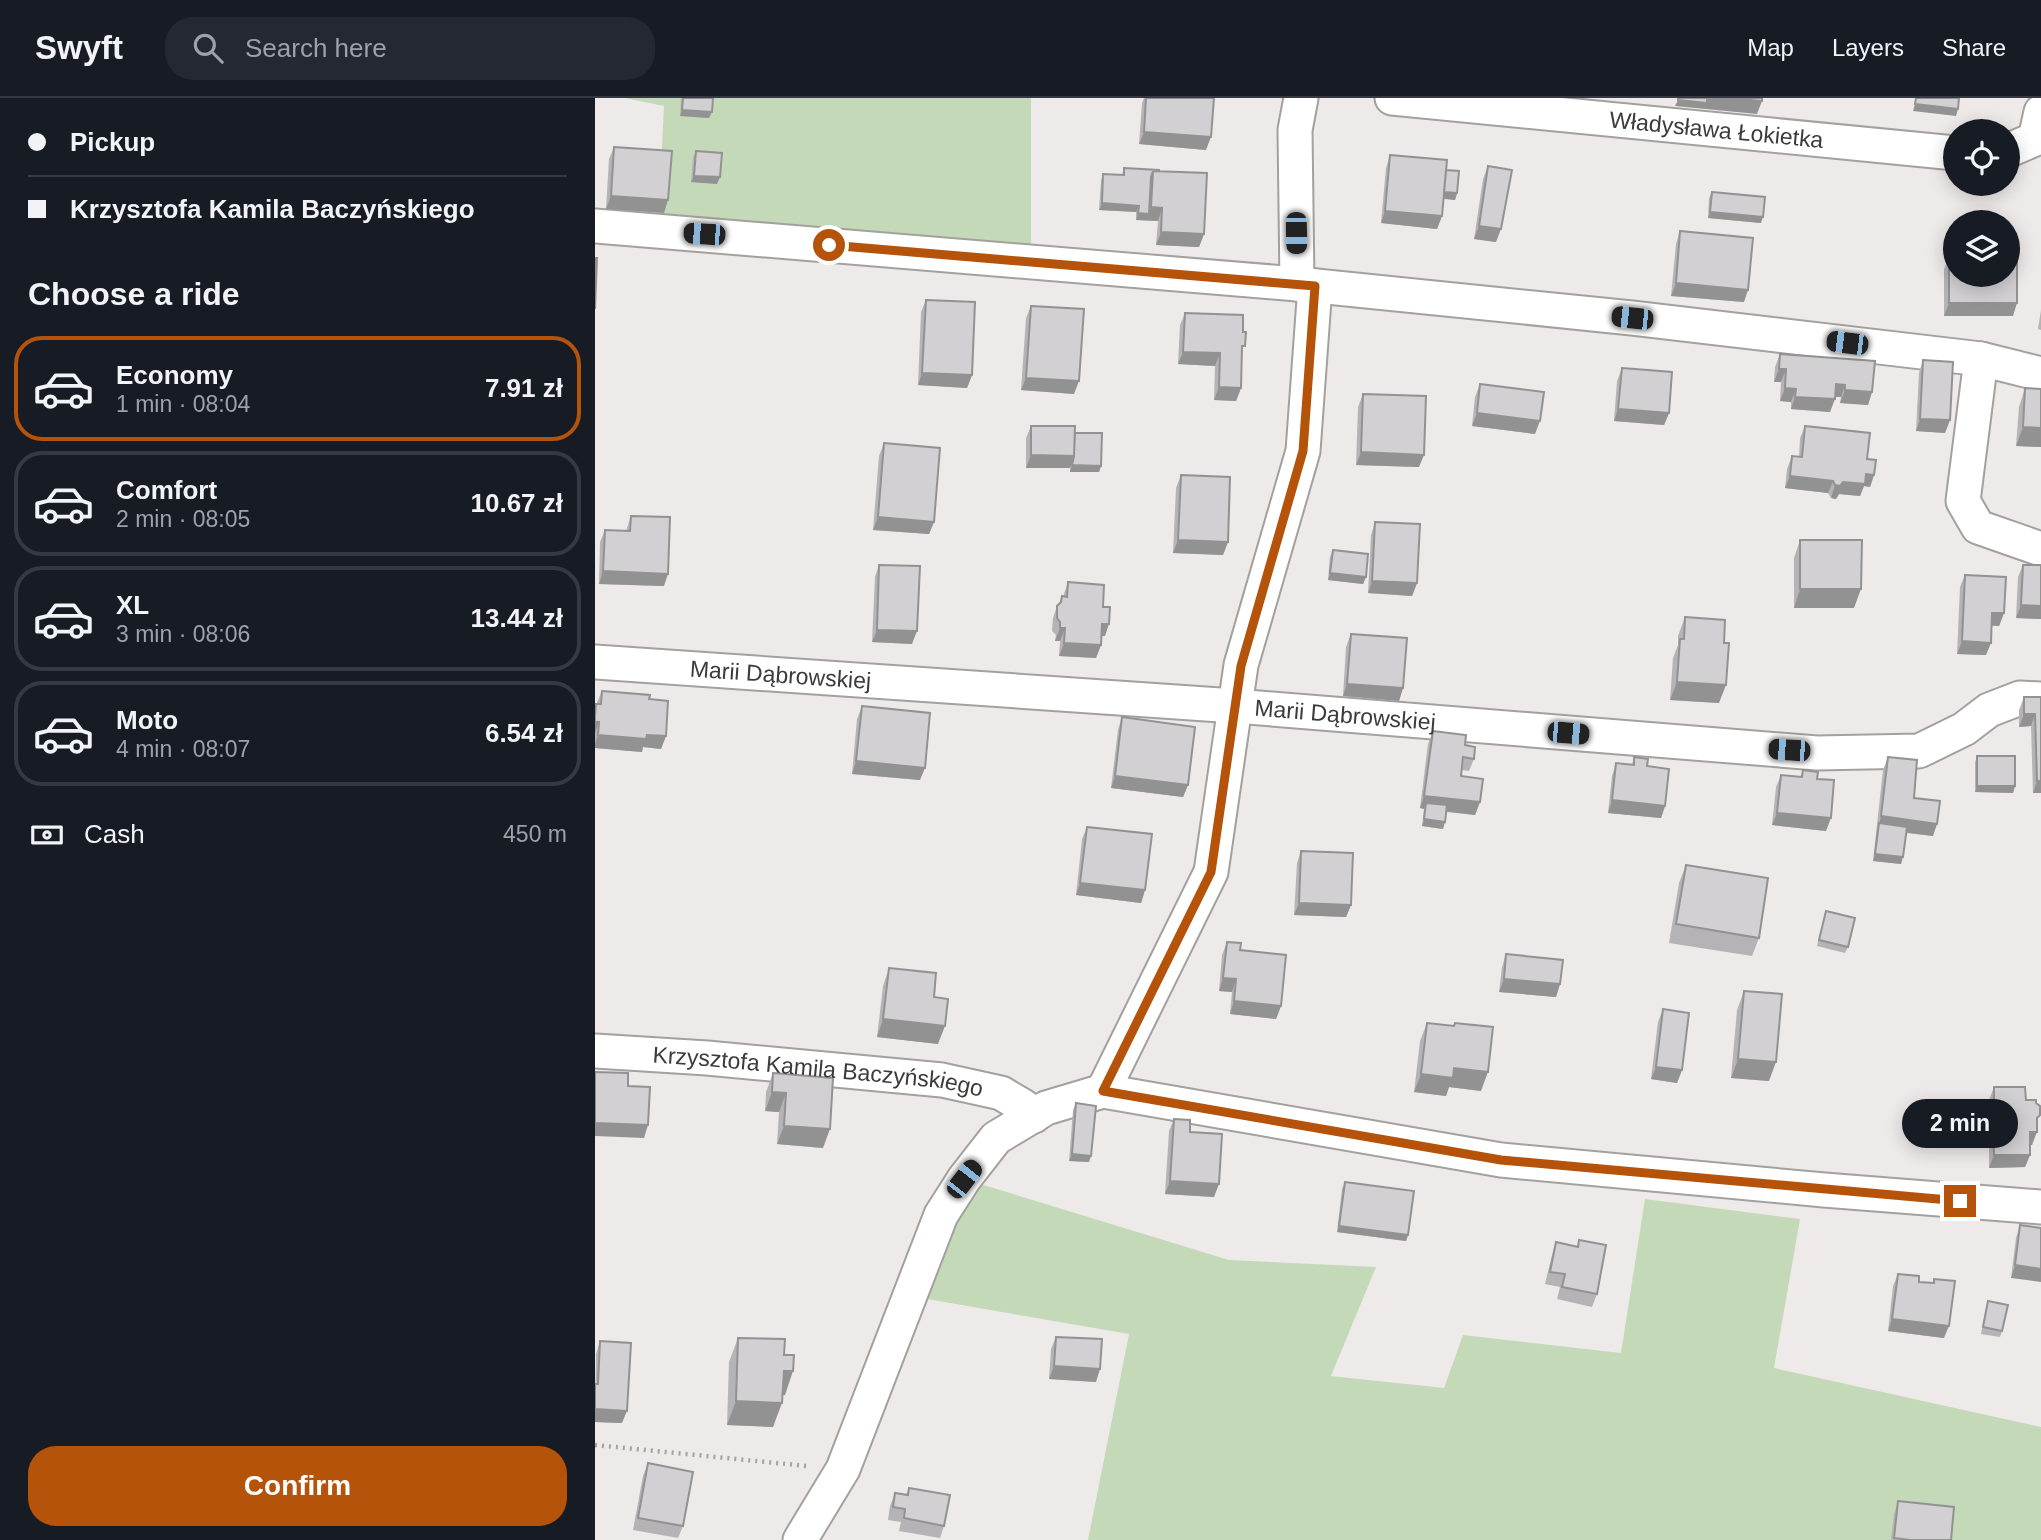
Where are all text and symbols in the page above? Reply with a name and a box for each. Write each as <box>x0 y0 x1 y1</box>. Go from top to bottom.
search box <box>165 17 655 80</box>
text: Swyft <box>35 29 123 66</box>
icon: search <box>189 29 227 67</box>
text: Search here <box>245 33 387 63</box>
text: Map <box>1747 34 1794 61</box>
text: Layers <box>1832 34 1904 61</box>
text: Share <box>1942 34 2006 61</box>
street label: Władysława Łokietka <box>1608 106 1825 153</box>
map controls <box>1943 119 2020 287</box>
button: locate <box>1943 119 2020 196</box>
text: Pickup <box>70 127 155 157</box>
text: Krzysztofa Kamila Baczyńskiego <box>70 194 475 224</box>
button: layers <box>1943 210 2020 287</box>
car <box>1286 212 1307 254</box>
car <box>683 222 726 246</box>
route start <box>813 229 845 261</box>
text: Choose a ride <box>28 276 240 312</box>
car <box>1611 305 1654 331</box>
car <box>1825 330 1870 356</box>
icon: car <box>32 357 95 420</box>
text: Economy <box>116 360 233 390</box>
text: 7.91 zł <box>485 373 563 403</box>
text: 1 min · 08:04 <box>116 391 250 417</box>
icon: car <box>32 472 95 535</box>
text: Comfort <box>116 475 217 505</box>
text: 10.67 zł <box>470 488 563 518</box>
text: 2 min · 08:05 <box>116 506 250 532</box>
icon: car <box>32 587 95 650</box>
text: XL <box>116 590 149 620</box>
text: 13.44 zł <box>470 603 563 633</box>
text: 3 min · 08:06 <box>116 621 250 647</box>
street label: Marii Dąbrowskiej <box>689 656 872 694</box>
street label: Marii Dąbrowskiej <box>1254 695 1437 735</box>
icon: car <box>32 702 95 765</box>
text: Moto <box>116 705 178 735</box>
text: 6.54 zł <box>485 718 563 748</box>
car <box>1547 721 1590 745</box>
text: 4 min · 08:07 <box>116 736 250 762</box>
car <box>1768 738 1811 762</box>
icon: cash <box>28 816 66 854</box>
text: Cash <box>84 819 145 849</box>
text: 450 m <box>503 821 567 847</box>
street label: Krzysztofa Kamila Baczyńskiego <box>652 1042 986 1102</box>
callout: 2 min <box>1902 1100 2018 1148</box>
text: 2 min <box>1930 1110 1990 1136</box>
car <box>943 1156 986 1202</box>
route end <box>1944 1185 1976 1217</box>
button: Confirm <box>28 1446 567 1526</box>

